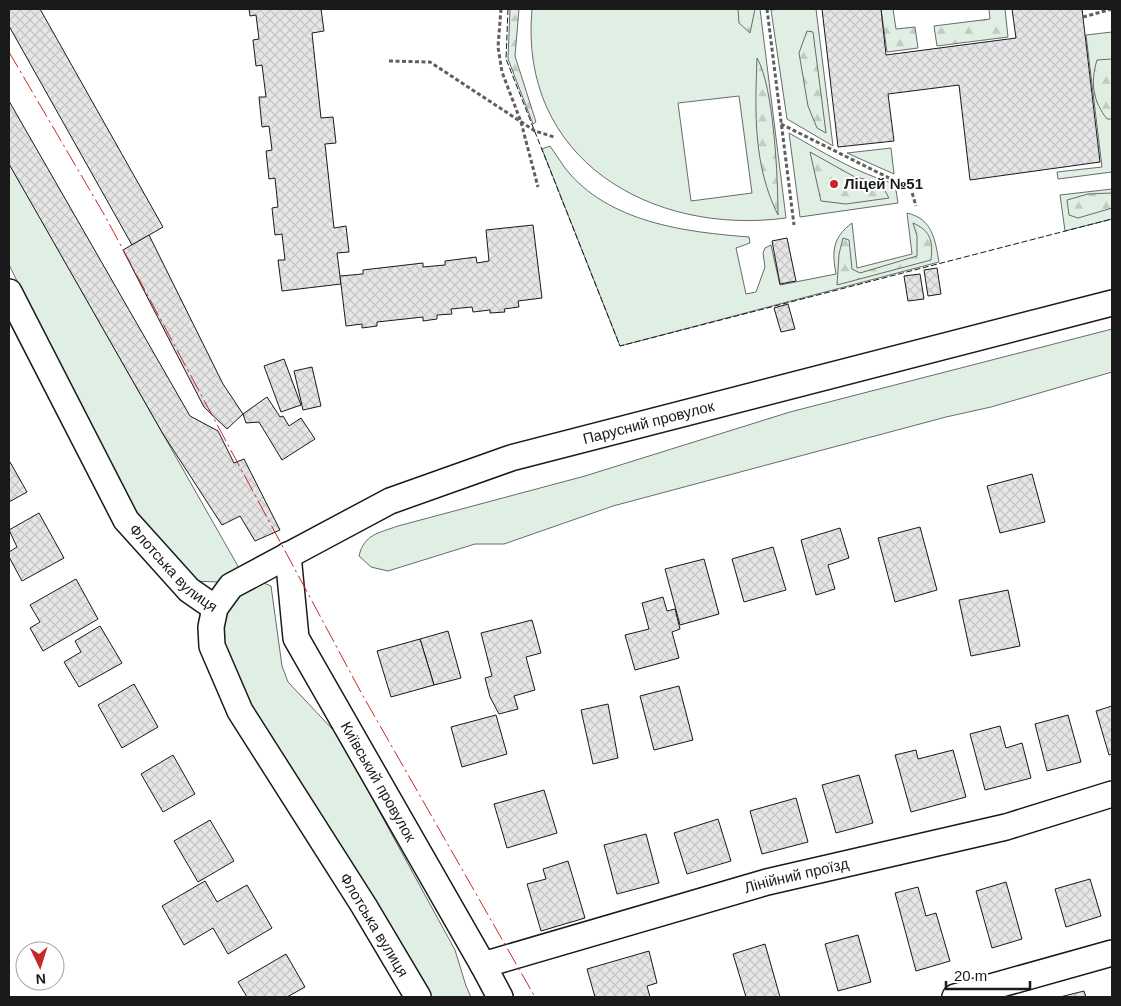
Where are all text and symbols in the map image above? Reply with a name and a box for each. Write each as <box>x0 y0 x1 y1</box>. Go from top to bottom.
place label: Ліцей №51 <box>844 175 923 192</box>
marker: Ліцей №51 <box>828 178 840 190</box>
street label: Парусний провулок <box>581 397 716 447</box>
street label: Флотська вулиця <box>126 520 221 615</box>
street label: Київський провулок <box>338 719 420 845</box>
street label: Лінійний проїзд <box>742 854 850 896</box>
street label: Флотська вулиця <box>337 870 412 980</box>
north arrow <box>15 941 65 991</box>
scale bar <box>946 958 1030 990</box>
text: 20 m <box>954 967 987 984</box>
text: N <box>35 971 47 987</box>

